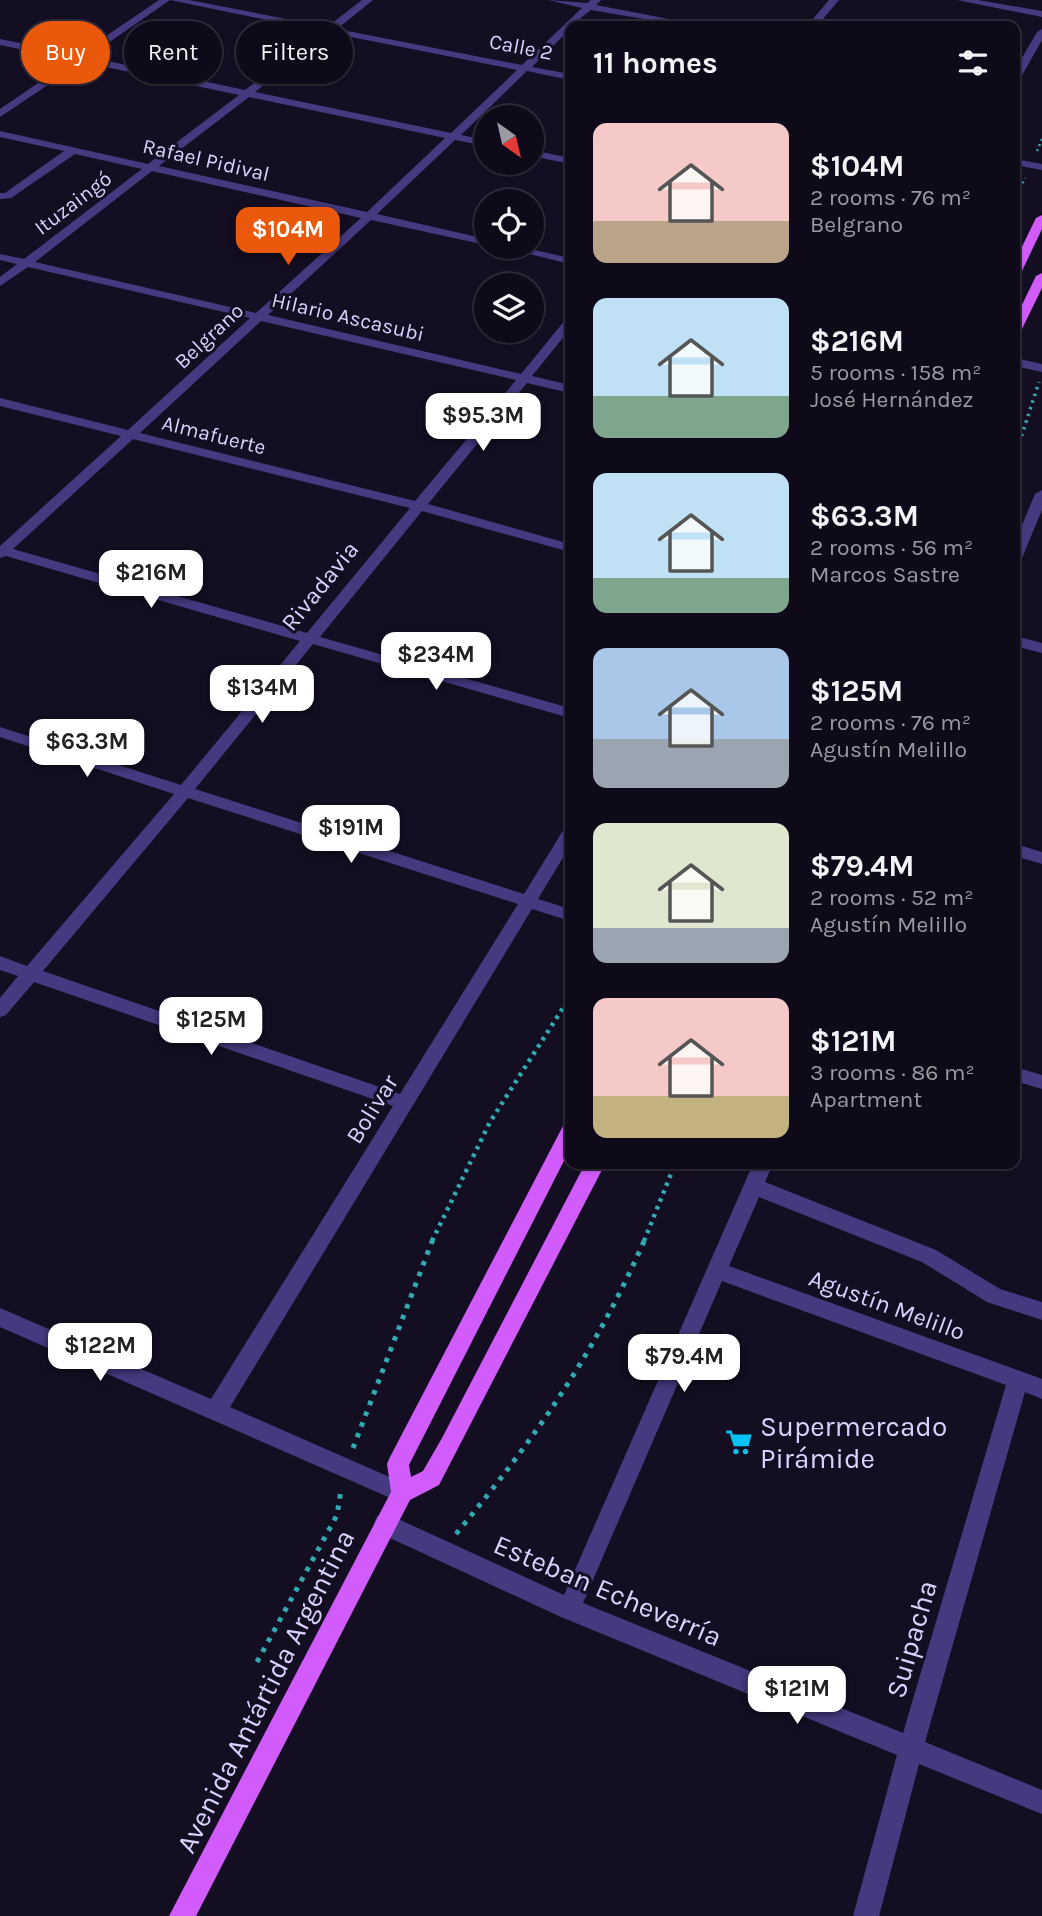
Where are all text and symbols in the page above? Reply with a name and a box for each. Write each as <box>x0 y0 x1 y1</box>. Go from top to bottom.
chip: Buy <box>21 21 110 84</box>
chip: Rent <box>124 21 222 84</box>
chip: Filters <box>236 21 353 84</box>
street label: Calle 2 <box>487 29 555 65</box>
icon: filters <box>954 44 992 82</box>
text: 11 homes <box>593 45 718 81</box>
north arrow <box>474 105 544 175</box>
map controls <box>474 105 544 343</box>
street label: Rafael Pidival <box>140 134 272 186</box>
text: $104M <box>810 148 904 184</box>
icon: home <box>649 151 733 235</box>
street label: Ituzaingó <box>30 166 116 240</box>
text: 2 rooms · 76 m² <box>810 184 971 211</box>
button: locate <box>474 189 544 259</box>
pin: $104M <box>239 208 337 267</box>
text: Belgrano <box>810 211 903 238</box>
text: $104M <box>252 216 324 243</box>
button: layers <box>474 273 544 343</box>
street label: Hilario Ascasubi <box>269 288 427 346</box>
street label: Belgrano <box>170 298 248 374</box>
text: $216M <box>810 323 904 359</box>
icon: home <box>649 326 733 410</box>
text: 5 rooms · 158 m² <box>810 359 981 386</box>
text: José Hernández <box>810 386 973 413</box>
pin: $95.3M <box>426 393 540 453</box>
text: $95.3M <box>442 402 524 429</box>
street label: Almafuerte <box>160 411 268 459</box>
text: $63.3M <box>810 498 919 534</box>
icon: home <box>649 501 733 585</box>
text: 2 rooms · 56 m² <box>810 534 973 561</box>
street label: Rivadavia <box>275 536 365 636</box>
pin: $216M <box>102 550 200 610</box>
text: $216M <box>115 559 187 586</box>
text: Marcos Sastre <box>810 561 960 588</box>
pin: $234M <box>387 632 485 692</box>
text: $234M <box>397 641 475 668</box>
pin: $134M <box>213 666 311 725</box>
text: $125M <box>810 673 903 709</box>
text: $134M <box>226 674 298 701</box>
icon: home <box>649 676 733 760</box>
text: 2 rooms · 76 m² <box>810 709 971 736</box>
pin: $63.3M <box>30 720 144 779</box>
text: $63.3M <box>45 728 129 755</box>
text: Agustín Melillo <box>810 736 967 763</box>
pin: $191M <box>302 806 400 865</box>
text: $191M <box>318 814 384 841</box>
text: $79.4M <box>810 848 914 884</box>
icon: home <box>649 851 733 935</box>
text: 2 rooms · 52 m² <box>810 884 973 911</box>
text: Agustín Melillo <box>810 911 967 938</box>
pin: $125M <box>162 998 260 1057</box>
text: $125M <box>175 1006 247 1033</box>
text: $121M <box>810 1023 896 1059</box>
icon: home <box>649 1026 733 1110</box>
text: 3 rooms · 86 m² <box>810 1059 975 1086</box>
street label: Bolivar <box>340 1069 404 1149</box>
text: Apartment <box>810 1086 922 1113</box>
street label: Agustín Melillo <box>805 1264 969 1346</box>
pin: $122M <box>51 1324 149 1383</box>
text: $122M <box>64 1332 136 1359</box>
pin: $79.4M <box>627 1334 741 1394</box>
text: $79.4M <box>644 1343 724 1370</box>
place label: Supermercado Pirámide <box>760 1410 947 1475</box>
supermarket icon: Supermercado Pirámide <box>724 1427 754 1457</box>
street label: Avenida Antártida Argentina <box>169 1524 362 1858</box>
street label: Esteban Echeverría <box>489 1527 727 1653</box>
street label: Suipacha <box>879 1577 944 1702</box>
pin: $121M <box>748 1666 846 1726</box>
text: $121M <box>764 1675 830 1702</box>

